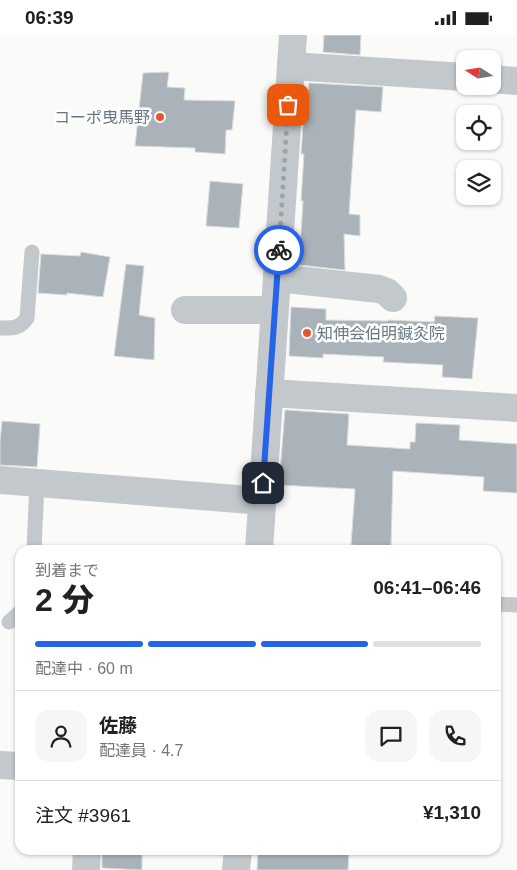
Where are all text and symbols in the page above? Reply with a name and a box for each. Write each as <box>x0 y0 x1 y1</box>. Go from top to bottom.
text: 06:39 <box>25 7 74 28</box>
north arrow <box>456 50 501 95</box>
map controls <box>456 50 501 205</box>
pin <box>267 84 309 126</box>
icon: bag <box>274 91 302 119</box>
button: locate <box>456 105 501 150</box>
place label: コーポ曳馬野 <box>54 109 150 126</box>
marker: コーポ曳馬野 <box>154 111 166 123</box>
button: layers <box>456 160 501 205</box>
courier <box>254 225 304 275</box>
icon: bike <box>265 236 293 264</box>
place label: 知伸会伯明鍼灸院 <box>317 325 445 342</box>
marker: 知伸会伯明鍼灸院 <box>301 327 313 339</box>
pin <box>242 462 284 504</box>
icon: home <box>249 469 277 497</box>
text: 到着まで <box>35 562 99 579</box>
text: 06:41–06:46 <box>373 577 481 598</box>
text: 2 分 <box>35 582 94 618</box>
text: 配達中 · 60 m <box>35 660 133 677</box>
button: person <box>35 710 87 762</box>
button: chat <box>365 710 417 762</box>
button: phone <box>429 710 481 762</box>
text: 佐藤 <box>99 715 137 736</box>
text: 配達員 · 4.7 <box>99 742 183 759</box>
text: ¥1,310 <box>423 802 481 823</box>
text: 注文 #3961 <box>35 805 131 826</box>

